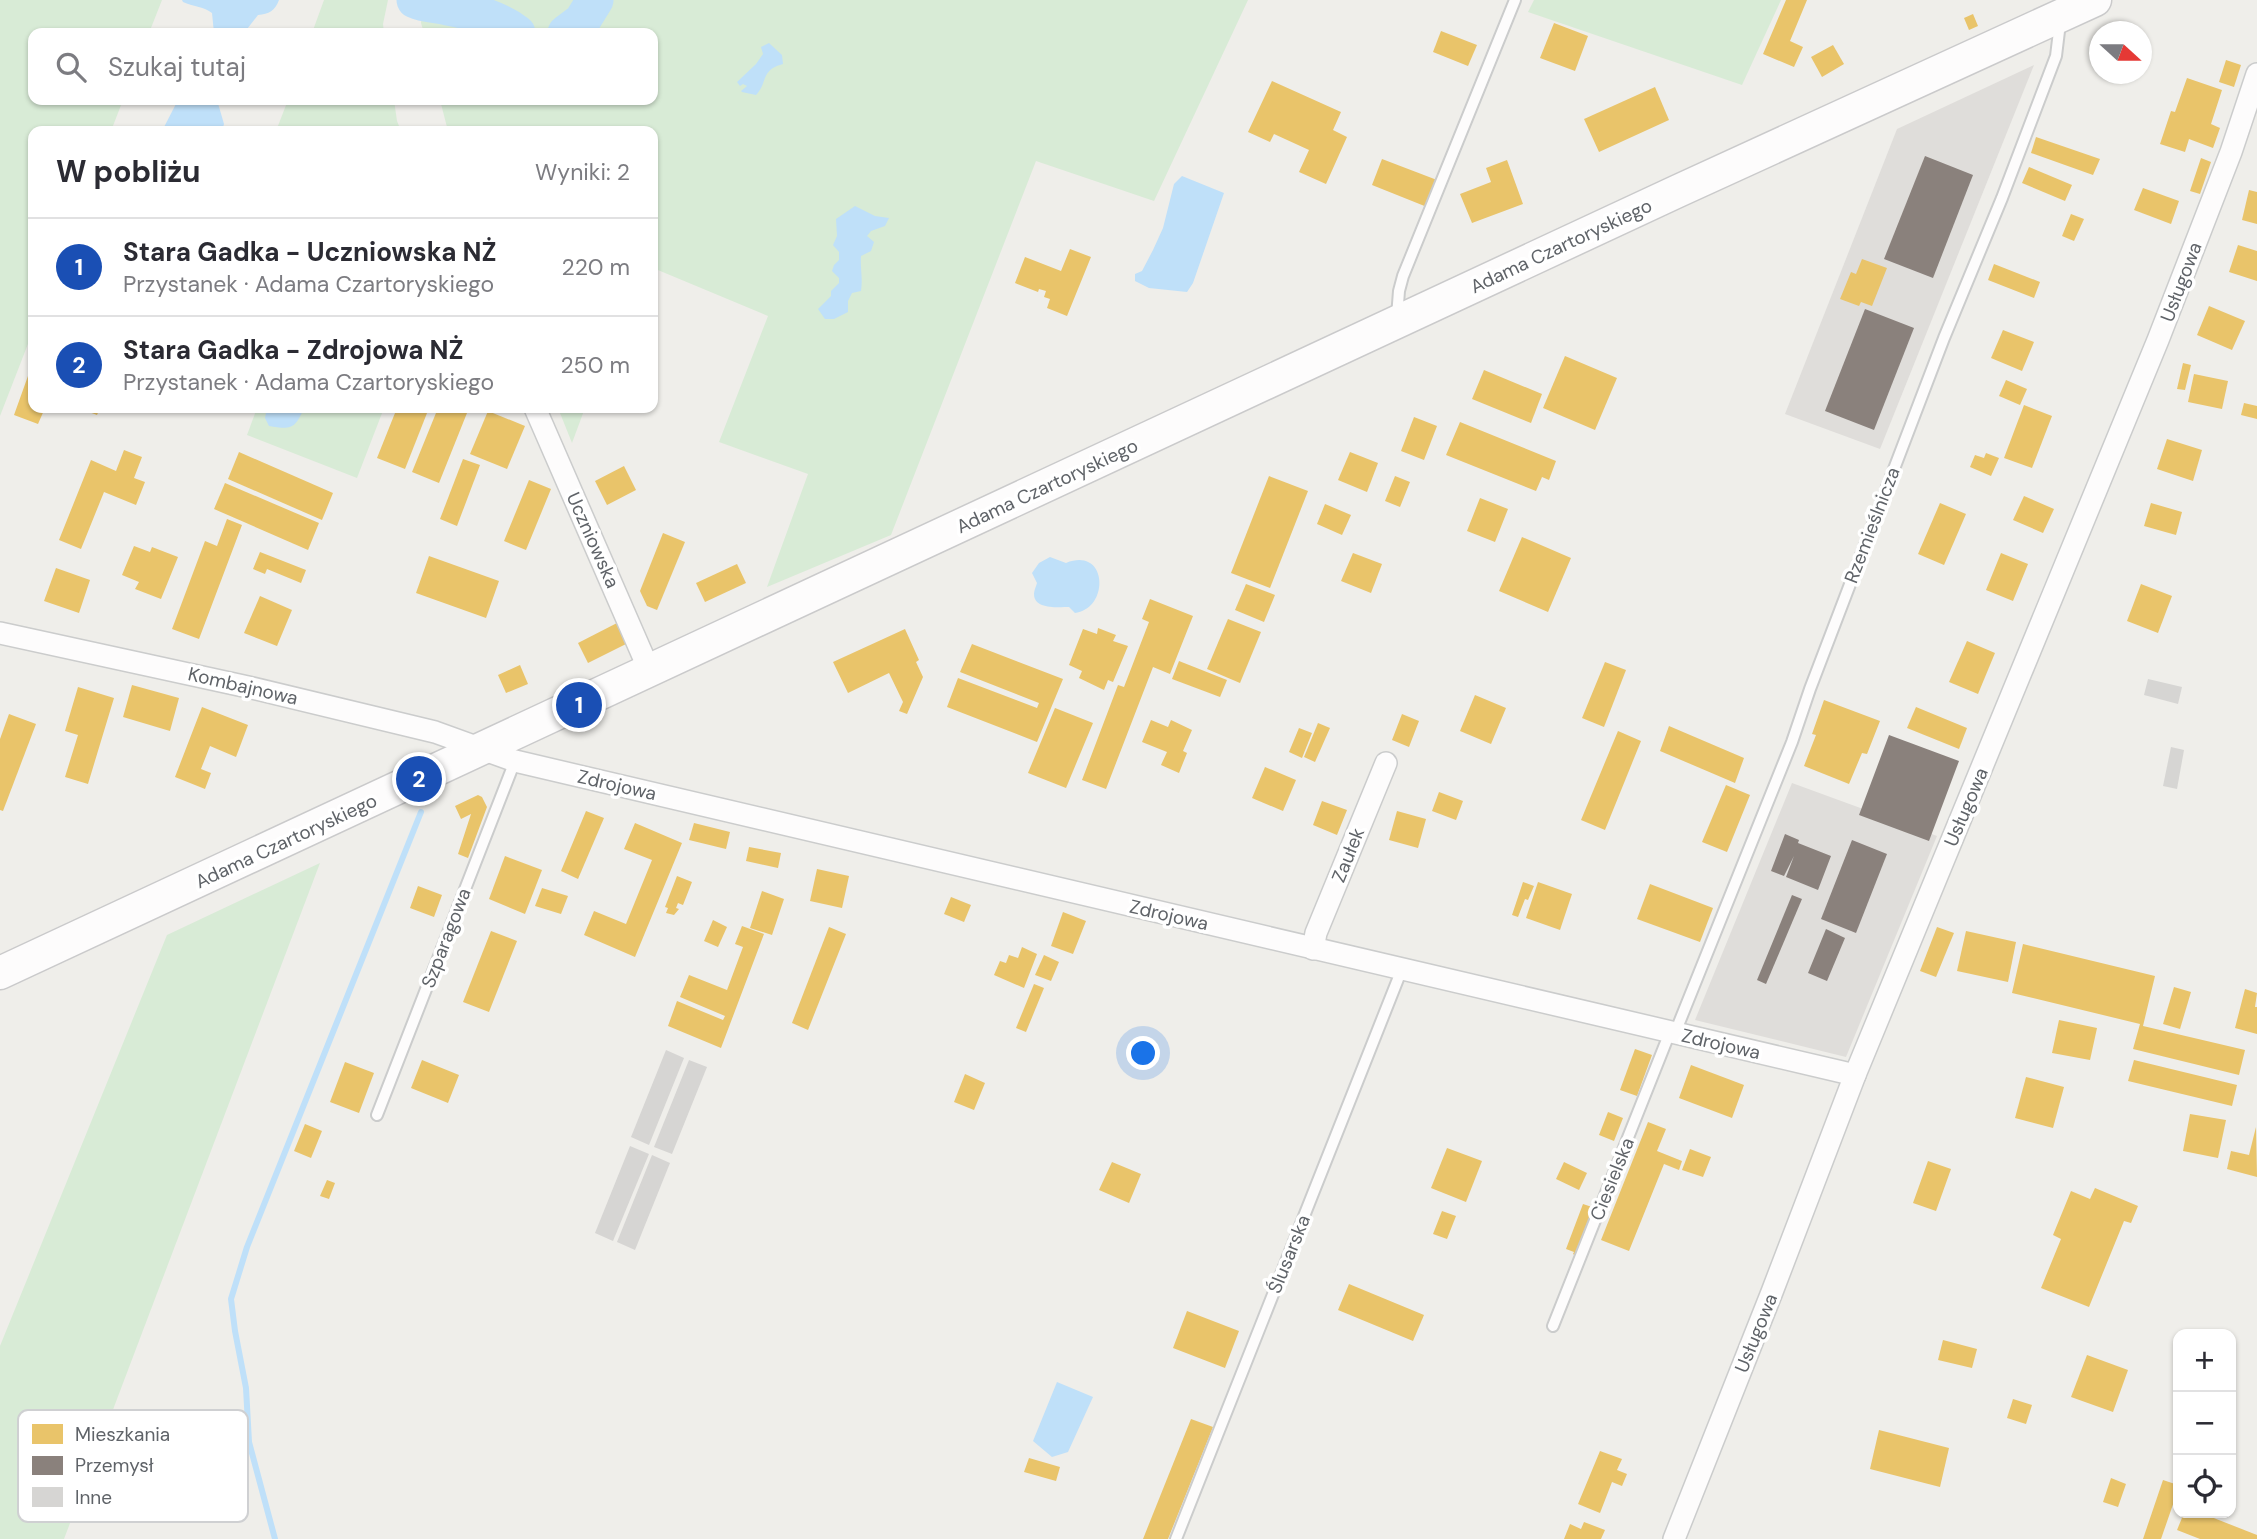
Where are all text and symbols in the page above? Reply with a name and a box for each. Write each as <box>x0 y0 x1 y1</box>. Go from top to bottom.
north arrow <box>2089 21 2152 84</box>
search box <box>28 28 658 105</box>
icon: search <box>52 48 90 86</box>
text: Szukaj tutaj <box>108 50 246 84</box>
text: W pobliżu <box>56 152 201 191</box>
text: Wyniki: 2 <box>535 157 630 187</box>
street label: Adama Czartoryskiego <box>1466 193 1656 299</box>
text: Stara Gadka - Uczniowska NŻ <box>123 235 497 269</box>
street label: Usługowa <box>2154 239 2208 325</box>
text: 1 <box>75 252 83 282</box>
text: 220 m <box>561 252 630 282</box>
text: Przystanek · Adama Czartoryskiego <box>123 269 494 299</box>
text: Stara Gadka - Zdrojowa NŻ <box>123 333 463 367</box>
text: 2 <box>72 350 86 380</box>
text: 250 m <box>560 350 630 380</box>
text: Przystanek · Adama Czartoryskiego <box>123 367 494 397</box>
street label: Adama Czartoryskiego <box>952 433 1142 539</box>
street label: Rzemieślnicza <box>1838 463 1906 587</box>
street label: Uczniowska <box>561 488 625 592</box>
street label: Kombajnowa <box>186 661 300 711</box>
pin: 1 <box>556 679 602 731</box>
pin: 2 <box>396 753 442 805</box>
street label: Zdrojowa <box>575 764 659 806</box>
street label: Usługowa <box>1938 764 1994 850</box>
street label: Adama Czartoryskiego <box>191 788 381 894</box>
street label: Zaułek <box>1326 824 1370 886</box>
street label: Szparagowa <box>416 885 476 991</box>
street label: Zdrojowa <box>1127 894 1211 936</box>
street label: Zdrojowa <box>1679 1023 1763 1065</box>
your location <box>1126 1036 1160 1070</box>
street label: Ciesielska <box>1584 1134 1640 1224</box>
street label: Ślusarska <box>1262 1211 1316 1297</box>
street label: Usługowa <box>1729 1290 1783 1376</box>
map controls <box>2173 1329 2236 1518</box>
button: + <box>2173 1329 2236 1392</box>
button: − <box>2173 1392 2236 1455</box>
legend <box>18 1410 248 1522</box>
text: Mieszkania <box>75 1422 170 1447</box>
text: Przemysł <box>75 1453 154 1478</box>
button: locate <box>2173 1455 2236 1518</box>
text: Inne <box>75 1485 112 1510</box>

